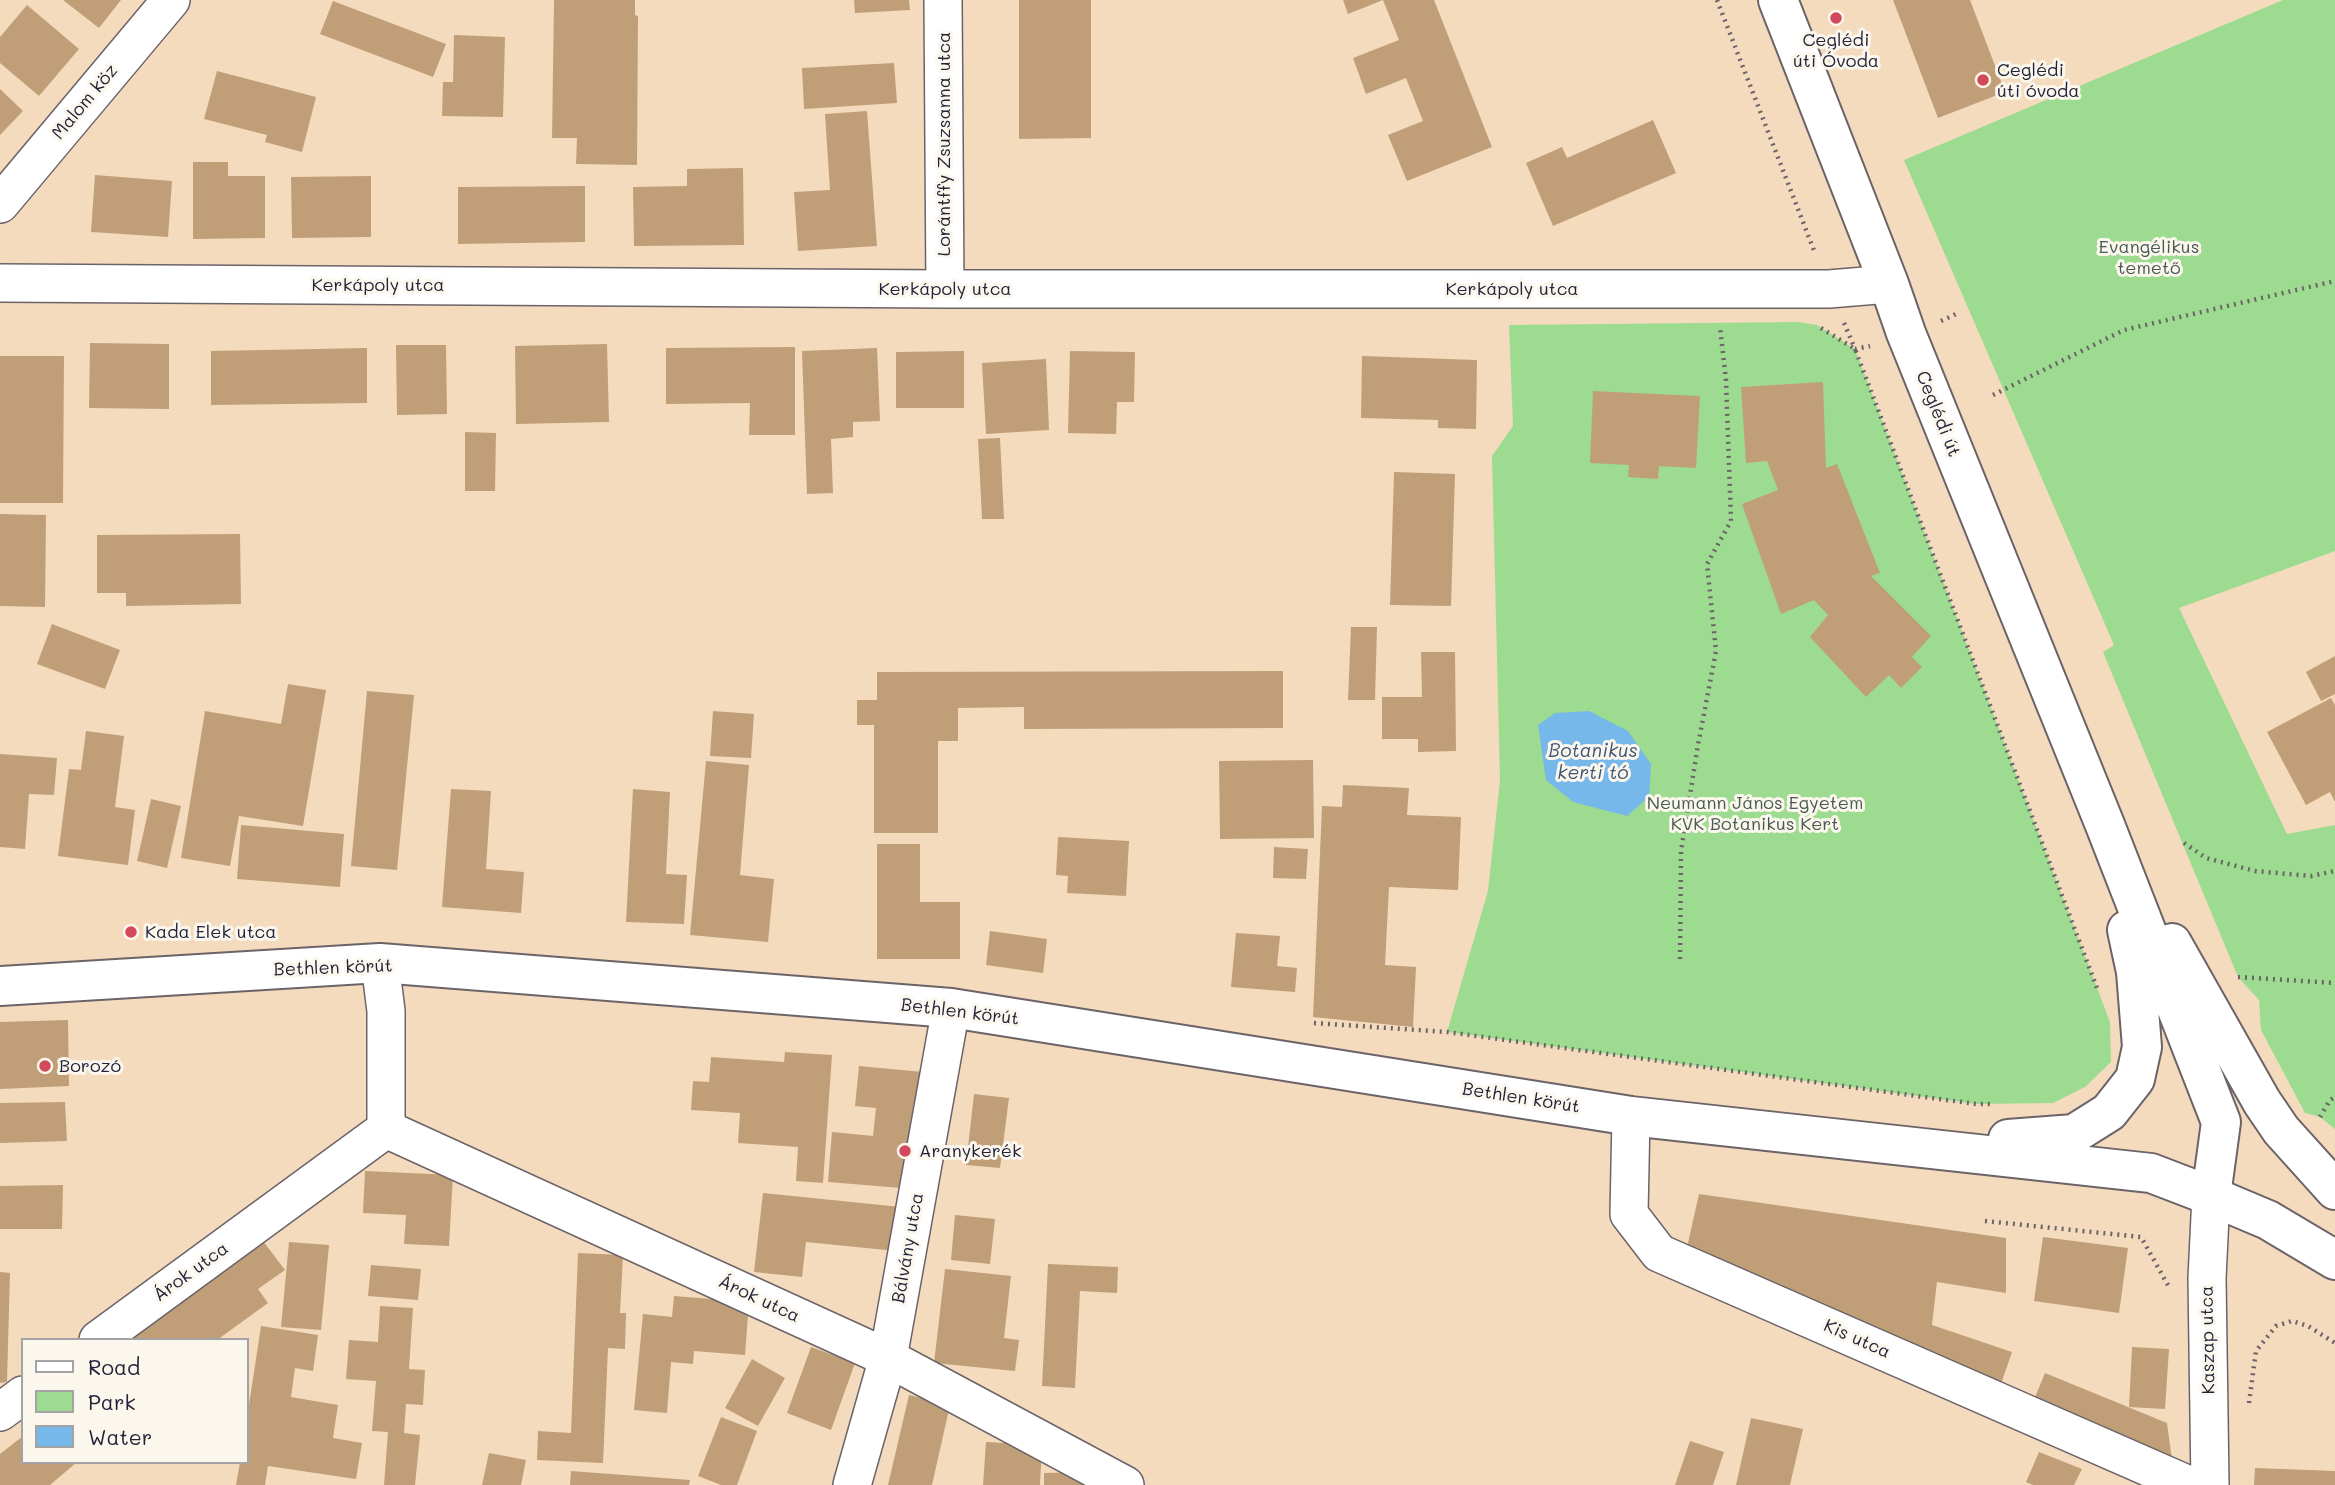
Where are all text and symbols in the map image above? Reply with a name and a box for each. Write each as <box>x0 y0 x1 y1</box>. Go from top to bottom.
marker: Ceglédi úti Óvoda <box>1828 10 1844 26</box>
place label: Ceglédi úti Óvoda <box>1793 29 1879 72</box>
street label: Lorántffy Zsuzsanna utca <box>933 32 955 256</box>
place label: Ceglédi úti óvoda <box>1997 59 2080 102</box>
street label: Malom köz <box>47 60 123 144</box>
marker: Ceglédi úti óvoda <box>1975 72 1991 88</box>
park label: Evangélikus temető <box>2099 236 2199 278</box>
street label: Kerkápoly utca <box>312 274 444 296</box>
street label: Kerkápoly utca <box>879 278 1011 300</box>
street label: Kerkápoly utca <box>1446 278 1578 300</box>
street label: Ceglédi út <box>1911 368 1965 460</box>
water label: Botanikus kerti tó <box>1548 740 1638 784</box>
park label: Neumann János Egyetem KVK Botanikus Kert <box>1647 792 1863 834</box>
place label: Kada Elek utca <box>145 921 276 943</box>
marker: Kada Elek utca <box>123 924 139 940</box>
street label: Bethlen körút <box>273 955 393 981</box>
street label: Bethlen körút <box>900 994 1020 1030</box>
place label: Borozó <box>59 1055 121 1077</box>
marker: Borozó <box>37 1058 53 1074</box>
street label: Bethlen körút <box>1461 1078 1581 1118</box>
place label: Aranykerék <box>919 1140 1022 1162</box>
marker: Aranykerék <box>897 1143 913 1159</box>
street label: Bálvány utca <box>888 1191 928 1305</box>
street label: Árok utca <box>149 1238 233 1306</box>
street label: Árok utca <box>715 1271 803 1327</box>
street label: Kaszap utca <box>2196 1286 2220 1394</box>
street label: Kis utca <box>1820 1315 1894 1363</box>
legend <box>21 1338 248 1464</box>
text: Road <box>88 1353 140 1380</box>
text: Park <box>88 1388 136 1415</box>
text: Water <box>88 1423 152 1450</box>

